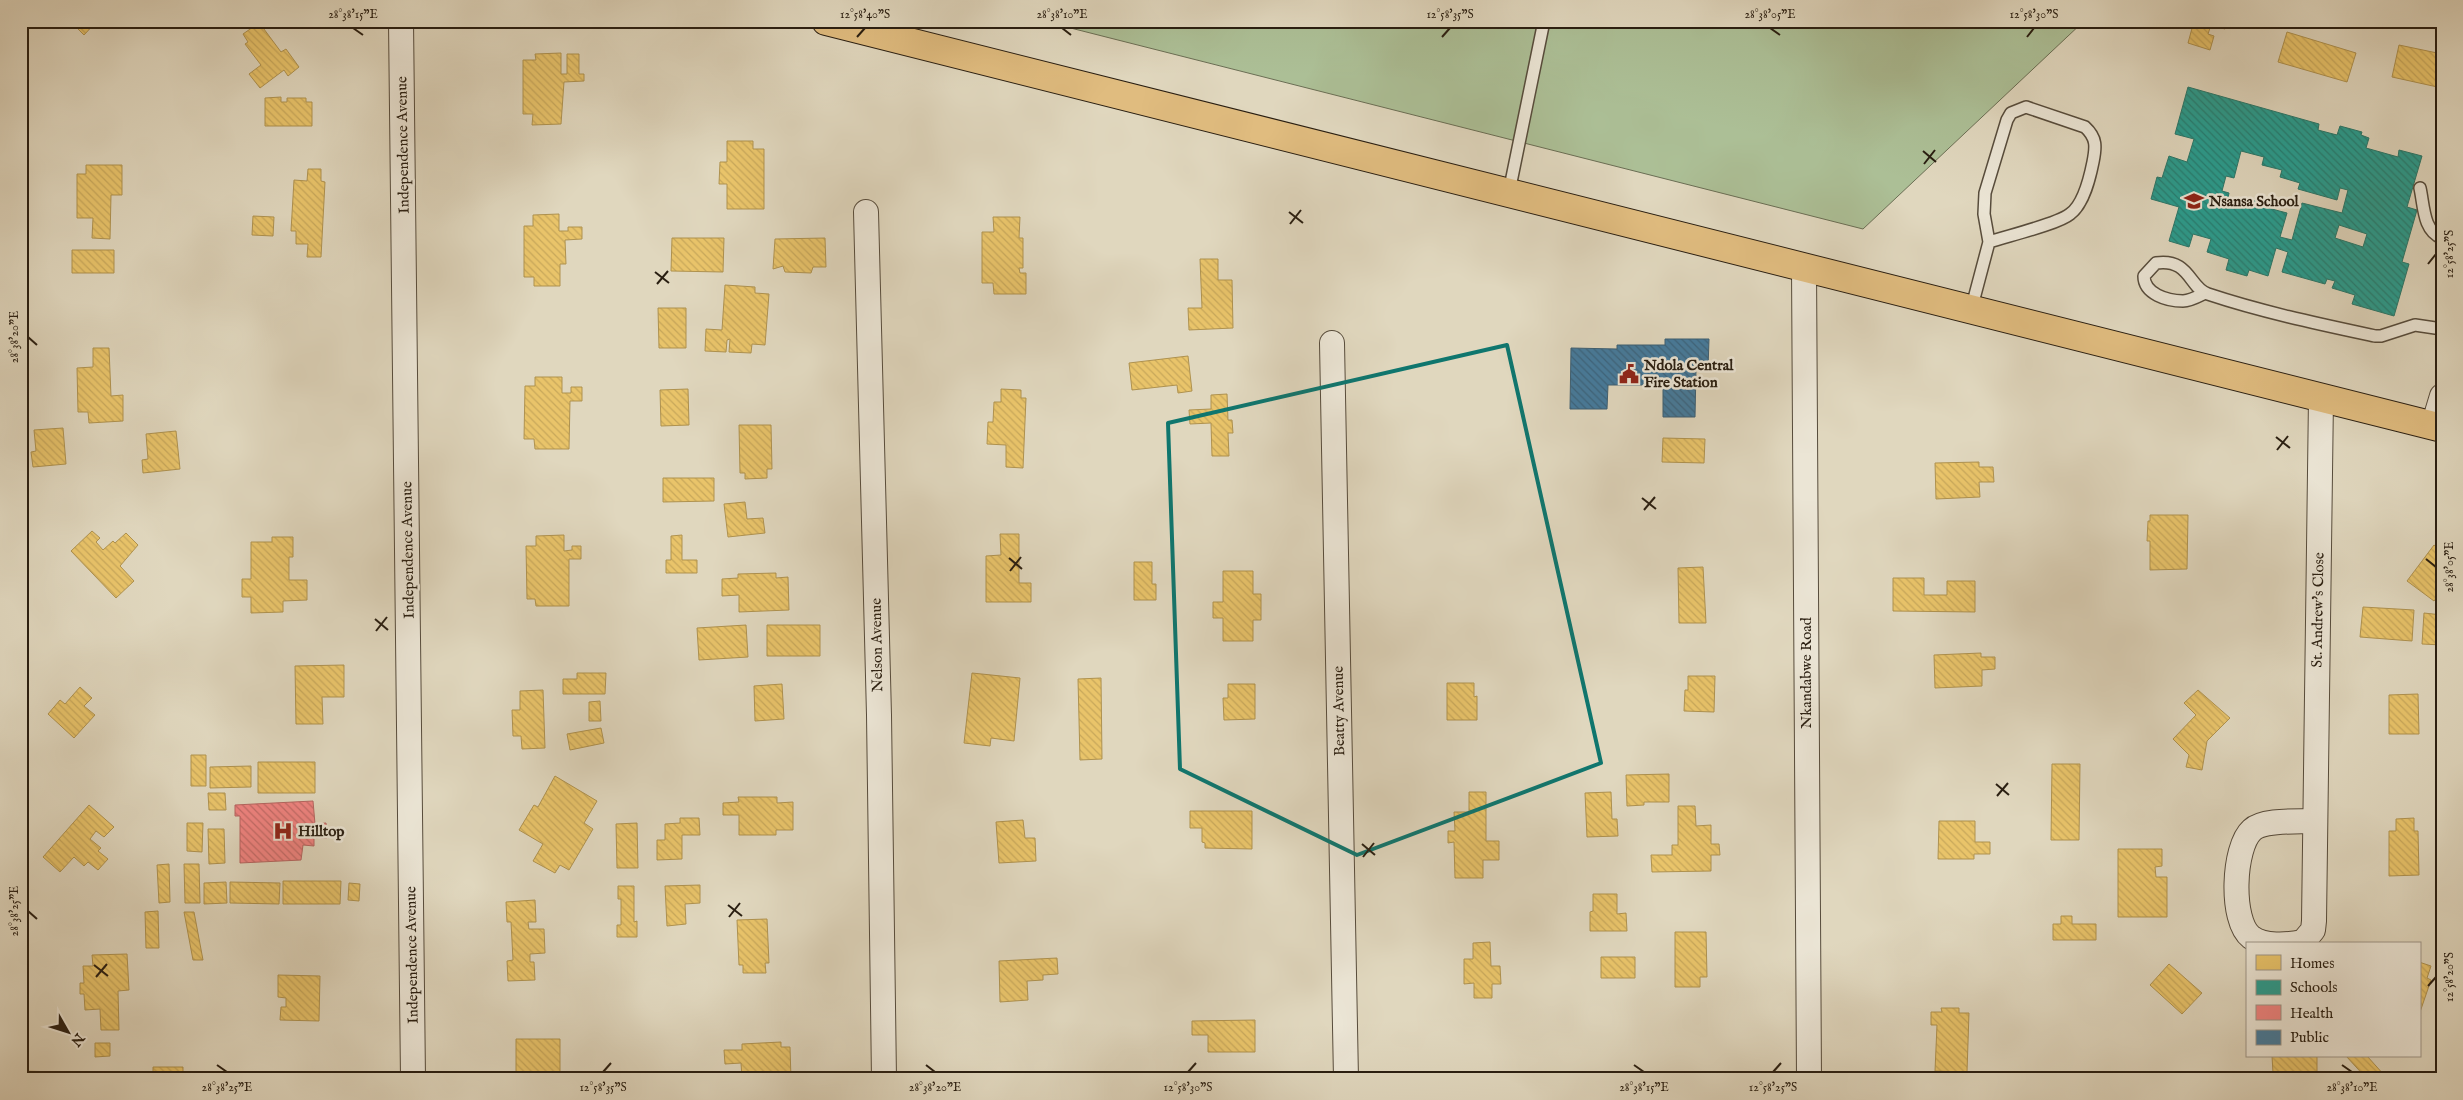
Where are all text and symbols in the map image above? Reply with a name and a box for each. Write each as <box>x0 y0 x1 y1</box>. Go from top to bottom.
text: 28°38'15"E <box>328 7 378 22</box>
text: 12°58'40"S <box>840 7 890 22</box>
text: 28°38'10"E <box>1036 7 1088 22</box>
text: 12°58'35"S <box>1426 7 1474 22</box>
text: 28°38'05"E <box>1744 7 1796 22</box>
text: 12°58'30"S <box>2010 7 2058 22</box>
street label: Independence Avenue <box>392 76 414 214</box>
school or university icon: Nsansa School <box>2183 190 2205 212</box>
place label: Nsansa School <box>2208 192 2300 211</box>
text: 12°58'25"S <box>2442 230 2457 278</box>
text: 28°38'20"E <box>7 311 22 363</box>
place label: Ndola Central Fire Station <box>1643 356 1734 392</box>
public building icon: Ndola Central Fire Station <box>1618 363 1640 385</box>
street label: Independence Avenue <box>397 481 419 619</box>
text: 28°38'05"E <box>2442 541 2457 593</box>
street label: St. Andrew's Close <box>2307 552 2329 668</box>
street label: Nelson Avenue <box>867 598 887 692</box>
street label: Nkandabwe Road <box>1797 616 1816 729</box>
street label: Beatty Avenue <box>1329 666 1349 756</box>
hospital icon: Hilltop <box>272 820 294 842</box>
place label: Hilltop <box>298 822 344 841</box>
text: 28°38'25"E <box>7 886 22 936</box>
street label: Independence Avenue <box>401 886 423 1024</box>
legend <box>2246 942 2420 1058</box>
text: 12°58'20"S <box>2442 952 2457 1002</box>
text: Homes <box>2290 954 2334 973</box>
text: Schools <box>2290 978 2338 997</box>
text: Health <box>2290 1004 2333 1023</box>
north arrow <box>42 1008 92 1058</box>
text: N <box>67 1028 89 1050</box>
text: Public <box>2290 1028 2329 1047</box>
text: 28°38'25"E <box>202 1080 252 1095</box>
text: 12°58'35"S <box>579 1080 627 1095</box>
text: 28°38'20"E <box>909 1080 961 1095</box>
text: 12°58'30"S <box>1164 1080 1212 1095</box>
text: 28°38'15"E <box>1619 1080 1669 1095</box>
text: 12°58'25"S <box>1749 1080 1797 1095</box>
text: 28°38'10"E <box>2326 1080 2378 1095</box>

